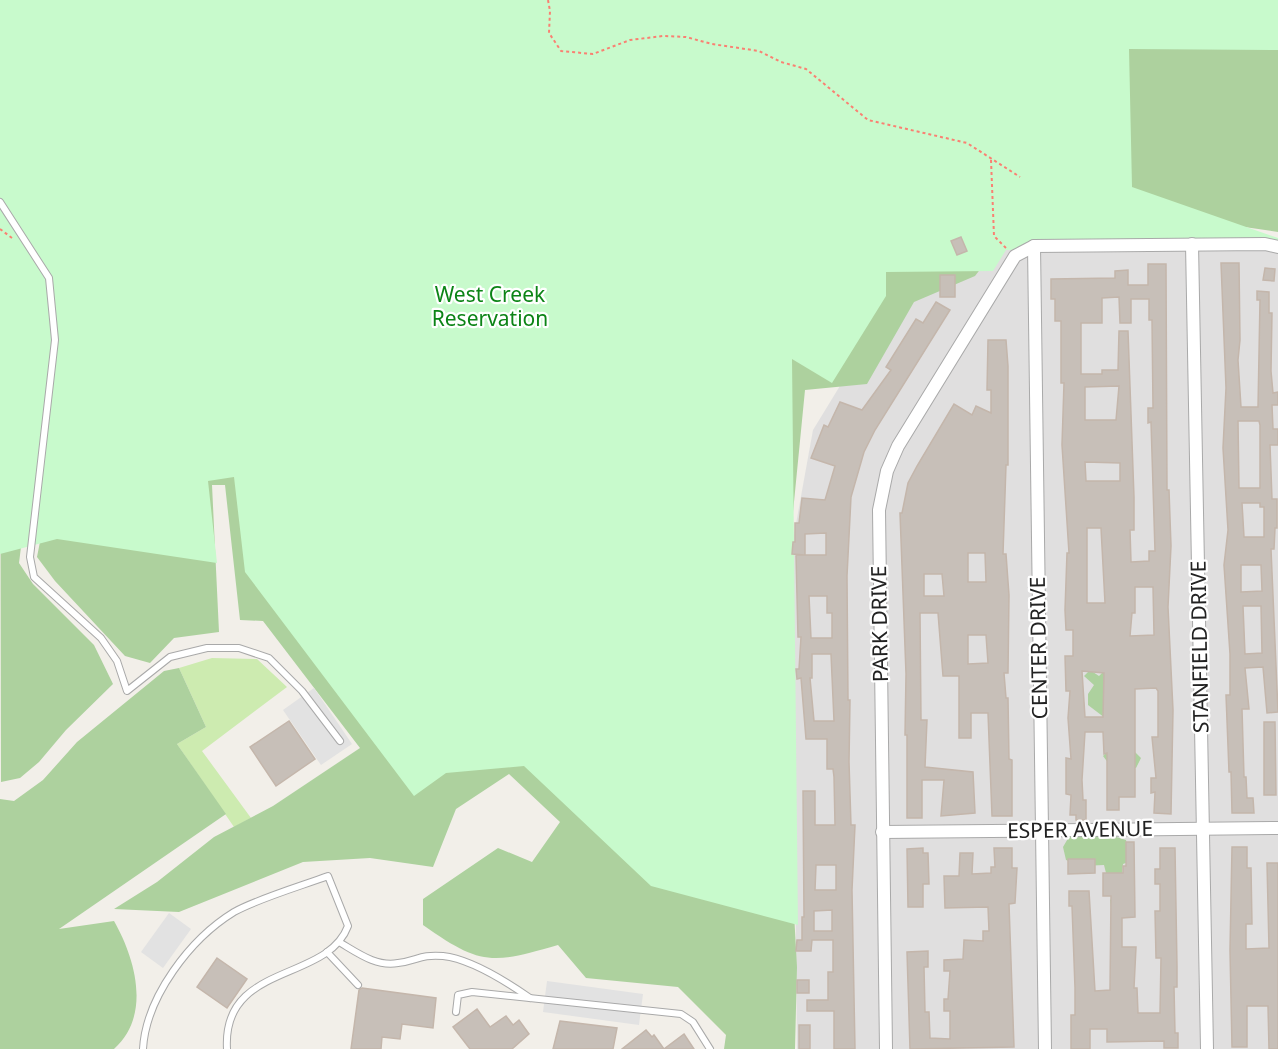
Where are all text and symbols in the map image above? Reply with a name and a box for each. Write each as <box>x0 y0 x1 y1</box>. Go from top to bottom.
park label: West Creek Reservation <box>432 280 548 332</box>
street label: STANFIELD DRIVE <box>1183 561 1215 733</box>
street label: PARK DRIVE <box>864 566 894 682</box>
street label: CENTER DRIVE <box>1023 576 1053 720</box>
street label: ESPER AVENUE <box>1007 814 1153 844</box>

